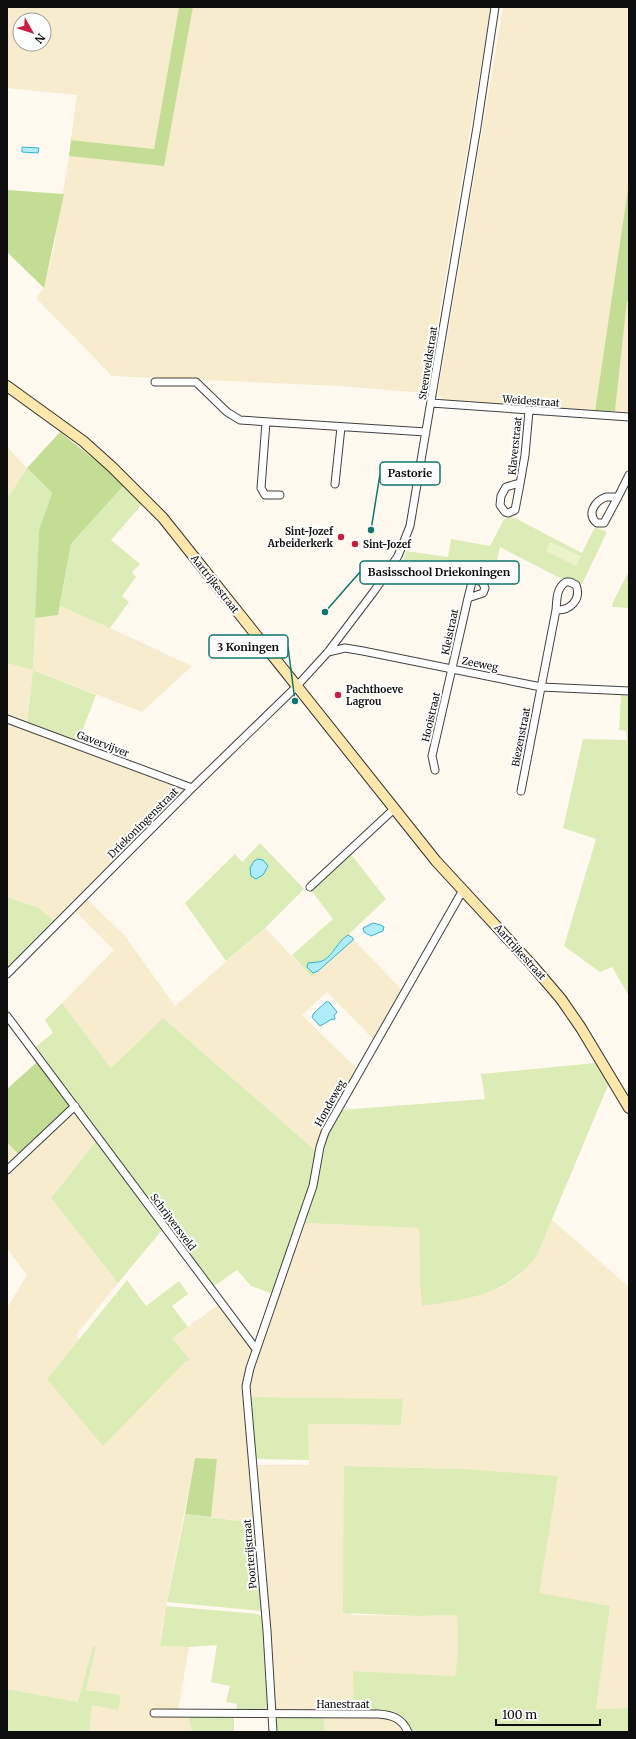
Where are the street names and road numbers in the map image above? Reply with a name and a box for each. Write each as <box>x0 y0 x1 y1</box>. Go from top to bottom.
street label: Steenveldstraat <box>416 325 440 401</box>
street label: Weidestraat <box>501 392 560 409</box>
street label: Klaverstraat <box>505 416 525 476</box>
street label: Aartrijkestraat <box>187 551 242 616</box>
street label: Kleistraat <box>439 608 461 656</box>
street label: Zeeweg <box>461 654 499 674</box>
street label: Hooistraat <box>419 691 443 743</box>
street label: Biezenstraat <box>509 706 533 768</box>
street label: Gavervijver <box>75 728 131 760</box>
street label: Driekoningenstraat <box>105 785 181 861</box>
street label: Aartrijkestraat <box>491 921 549 983</box>
street label: Hondeweg <box>312 1077 348 1129</box>
street label: Schrijversveld <box>147 1191 199 1253</box>
street label: Poorterijstraat <box>240 1518 260 1589</box>
street label: Hanestraat <box>316 1698 370 1711</box>

